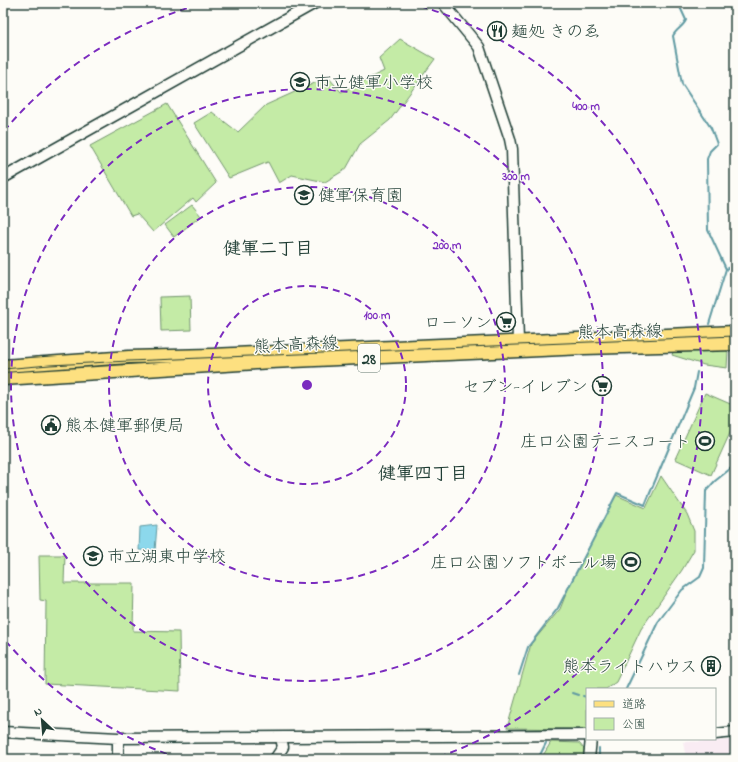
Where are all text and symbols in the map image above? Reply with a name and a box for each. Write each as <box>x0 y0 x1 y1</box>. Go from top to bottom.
restaurant icon: 麺処 きのゑ <box>486 20 508 42</box>
place label: 麺処 きのゑ <box>511 20 600 45</box>
school or university icon: 市立健軍小学校 <box>289 71 311 93</box>
place label: 市立健軍小学校 <box>314 71 433 96</box>
text: 400 m <box>571 98 600 116</box>
text: 300 m <box>501 168 531 186</box>
school or university icon: 健軍保育園 <box>293 184 315 206</box>
place label: 健軍保育園 <box>318 184 403 209</box>
district label: 健軍二丁目 <box>223 237 313 263</box>
text: 200 m <box>432 237 462 255</box>
text: 100 m <box>364 307 391 325</box>
place label: ローソン <box>424 311 492 336</box>
supermarket icon: ローソン <box>495 311 517 333</box>
street label: 熊本高森線 <box>577 319 663 346</box>
street label: 熊本高森線 <box>253 331 339 360</box>
road number: 28 <box>358 344 380 372</box>
place label: セブン-イレブン <box>463 375 588 400</box>
supermarket icon: セブン-イレブン <box>591 375 613 397</box>
centre of rings <box>300 378 314 392</box>
public building icon: 熊本健軍郵便局 <box>40 414 62 436</box>
place label: 熊本健軍郵便局 <box>65 414 184 439</box>
place label: 庄口公園テニスコート <box>521 430 691 455</box>
sports icon: 庄口公園テニスコート <box>694 430 716 452</box>
district label: 健軍四丁目 <box>378 462 468 488</box>
school or university icon: 市立湖東中学校 <box>82 545 104 567</box>
place label: 市立湖東中学校 <box>107 545 226 570</box>
place label: 庄口公園ソフトボール場 <box>431 551 617 576</box>
sports icon: 庄口公園ソフトボール場 <box>620 551 642 573</box>
place label: 熊本ライトハウス <box>563 655 697 680</box>
building icon: 熊本ライトハウス <box>700 655 722 677</box>
legend <box>586 688 716 740</box>
text: 道路 <box>622 696 646 714</box>
north arrow <box>22 700 62 740</box>
text: N <box>31 703 45 721</box>
text: 公園 <box>622 716 646 734</box>

